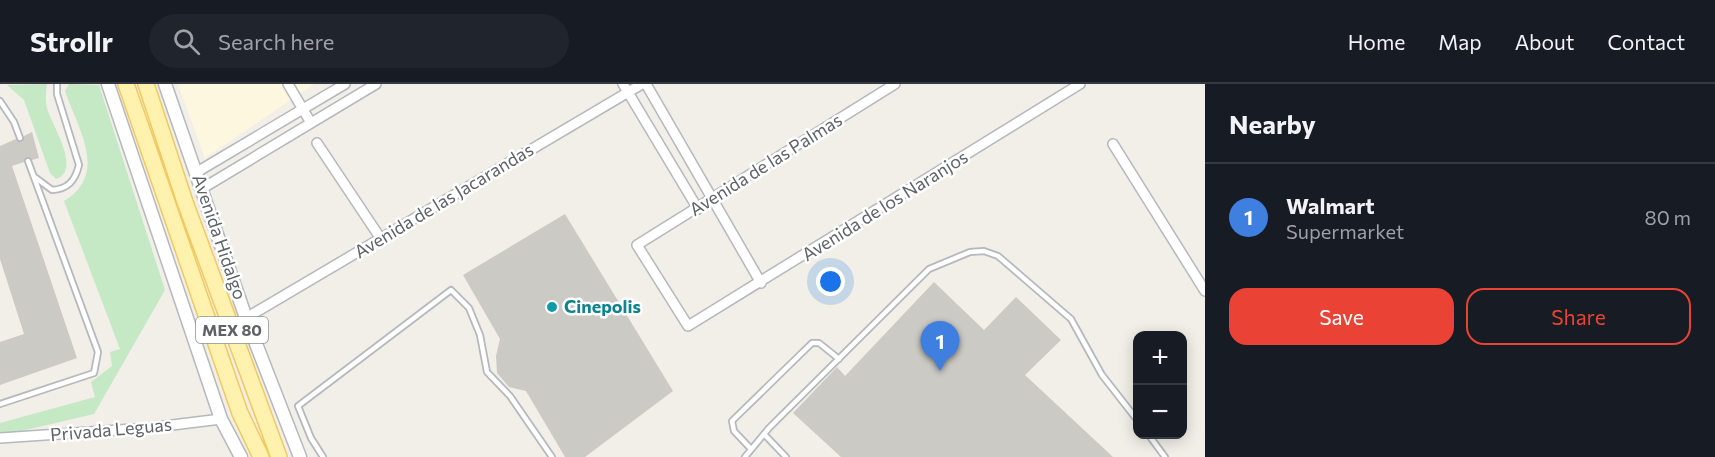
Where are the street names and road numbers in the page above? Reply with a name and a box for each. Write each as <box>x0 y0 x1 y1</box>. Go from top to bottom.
street label: Avenida de las Palmas <box>685 108 846 220</box>
street label: Avenida de las Jacarandas <box>350 138 537 262</box>
street label: Avenida de los Naranjos <box>797 145 972 265</box>
street label: Avenida Hidalgo <box>188 171 252 302</box>
road number: MEX 80 <box>196 317 268 343</box>
street label: Privada Leguas <box>49 413 173 445</box>

